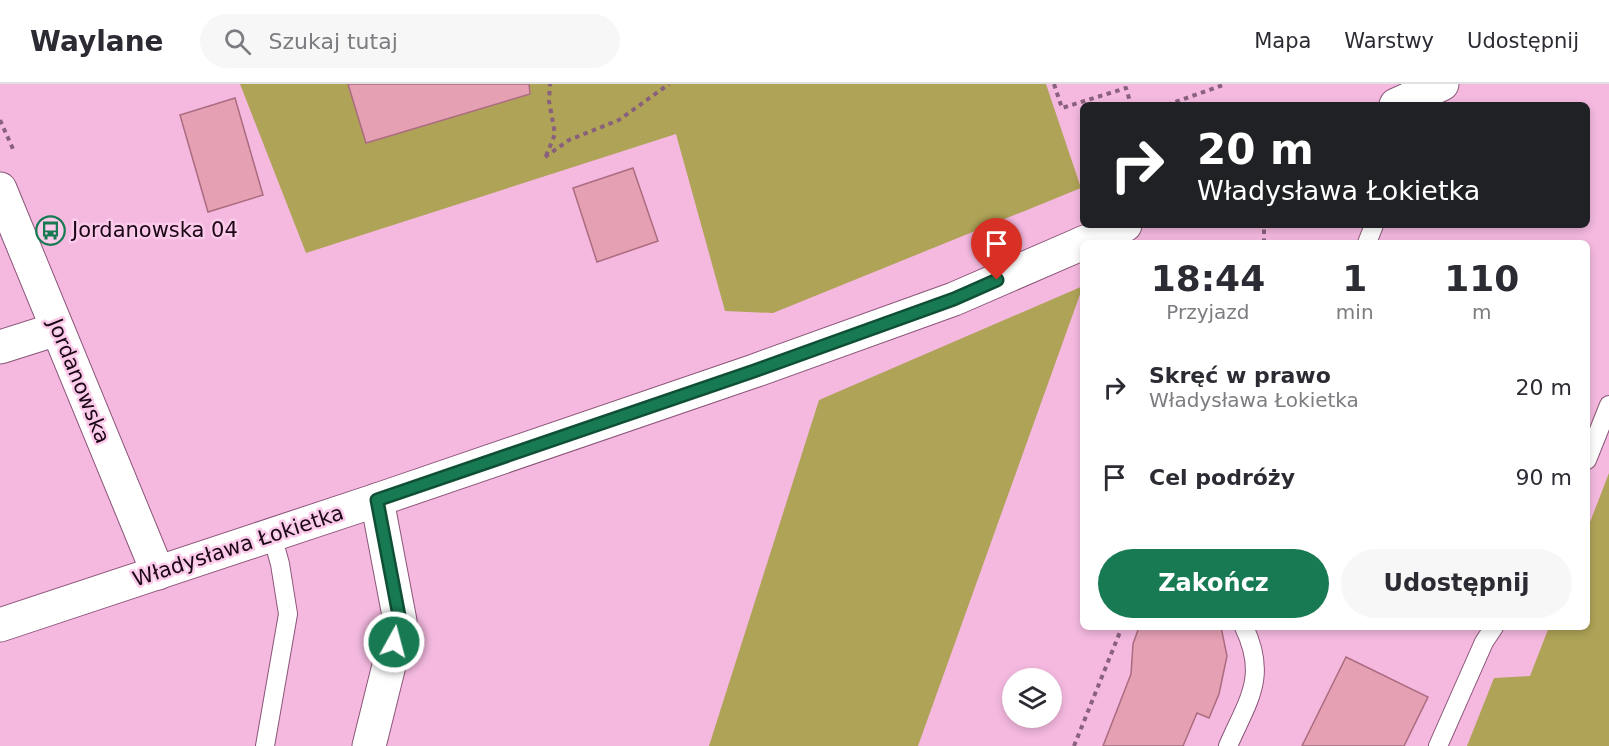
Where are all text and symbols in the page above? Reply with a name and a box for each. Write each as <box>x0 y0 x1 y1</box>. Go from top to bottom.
search box <box>200 14 620 68</box>
text: Waylane <box>30 25 164 58</box>
icon: search <box>221 25 254 58</box>
text: Szukaj tutaj <box>269 29 398 54</box>
text: Mapa <box>1254 29 1311 53</box>
text: Warstwy <box>1344 29 1434 53</box>
text: Udostępnij <box>1467 29 1579 53</box>
text: 20 m <box>1197 125 1314 174</box>
icon: right <box>1098 126 1176 204</box>
text: Władysława Łokietka <box>1197 175 1480 206</box>
bus stop icon: Jordanowska 04 <box>35 214 67 246</box>
place label: Jordanowska 04 <box>70 218 238 242</box>
pin <box>971 218 1022 280</box>
icon: arrive <box>980 227 1013 260</box>
text: 18:44 <box>1151 258 1265 299</box>
text: 1 <box>1342 258 1367 299</box>
text: 110 <box>1444 258 1519 299</box>
text: Przyjazd <box>1166 300 1250 324</box>
text: min <box>1336 300 1374 324</box>
text: m <box>1472 300 1492 324</box>
street label: Jordanowska <box>42 313 115 447</box>
text: Skręć w prawo <box>1149 363 1331 388</box>
icon: right <box>1098 371 1131 404</box>
text: 20 m <box>1516 375 1572 400</box>
text: Władysława Łokietka <box>1149 388 1359 412</box>
icon: arrive <box>1098 461 1131 494</box>
text: Cel podróży <box>1149 465 1295 490</box>
text: 90 m <box>1516 465 1572 490</box>
street label: Władysława Łokietka <box>130 501 346 591</box>
button: Zakończ <box>1098 549 1329 618</box>
button: Udostępnij <box>1341 549 1572 618</box>
position arrow <box>362 610 426 674</box>
map controls <box>1002 668 1062 728</box>
button: layers <box>1002 668 1062 728</box>

